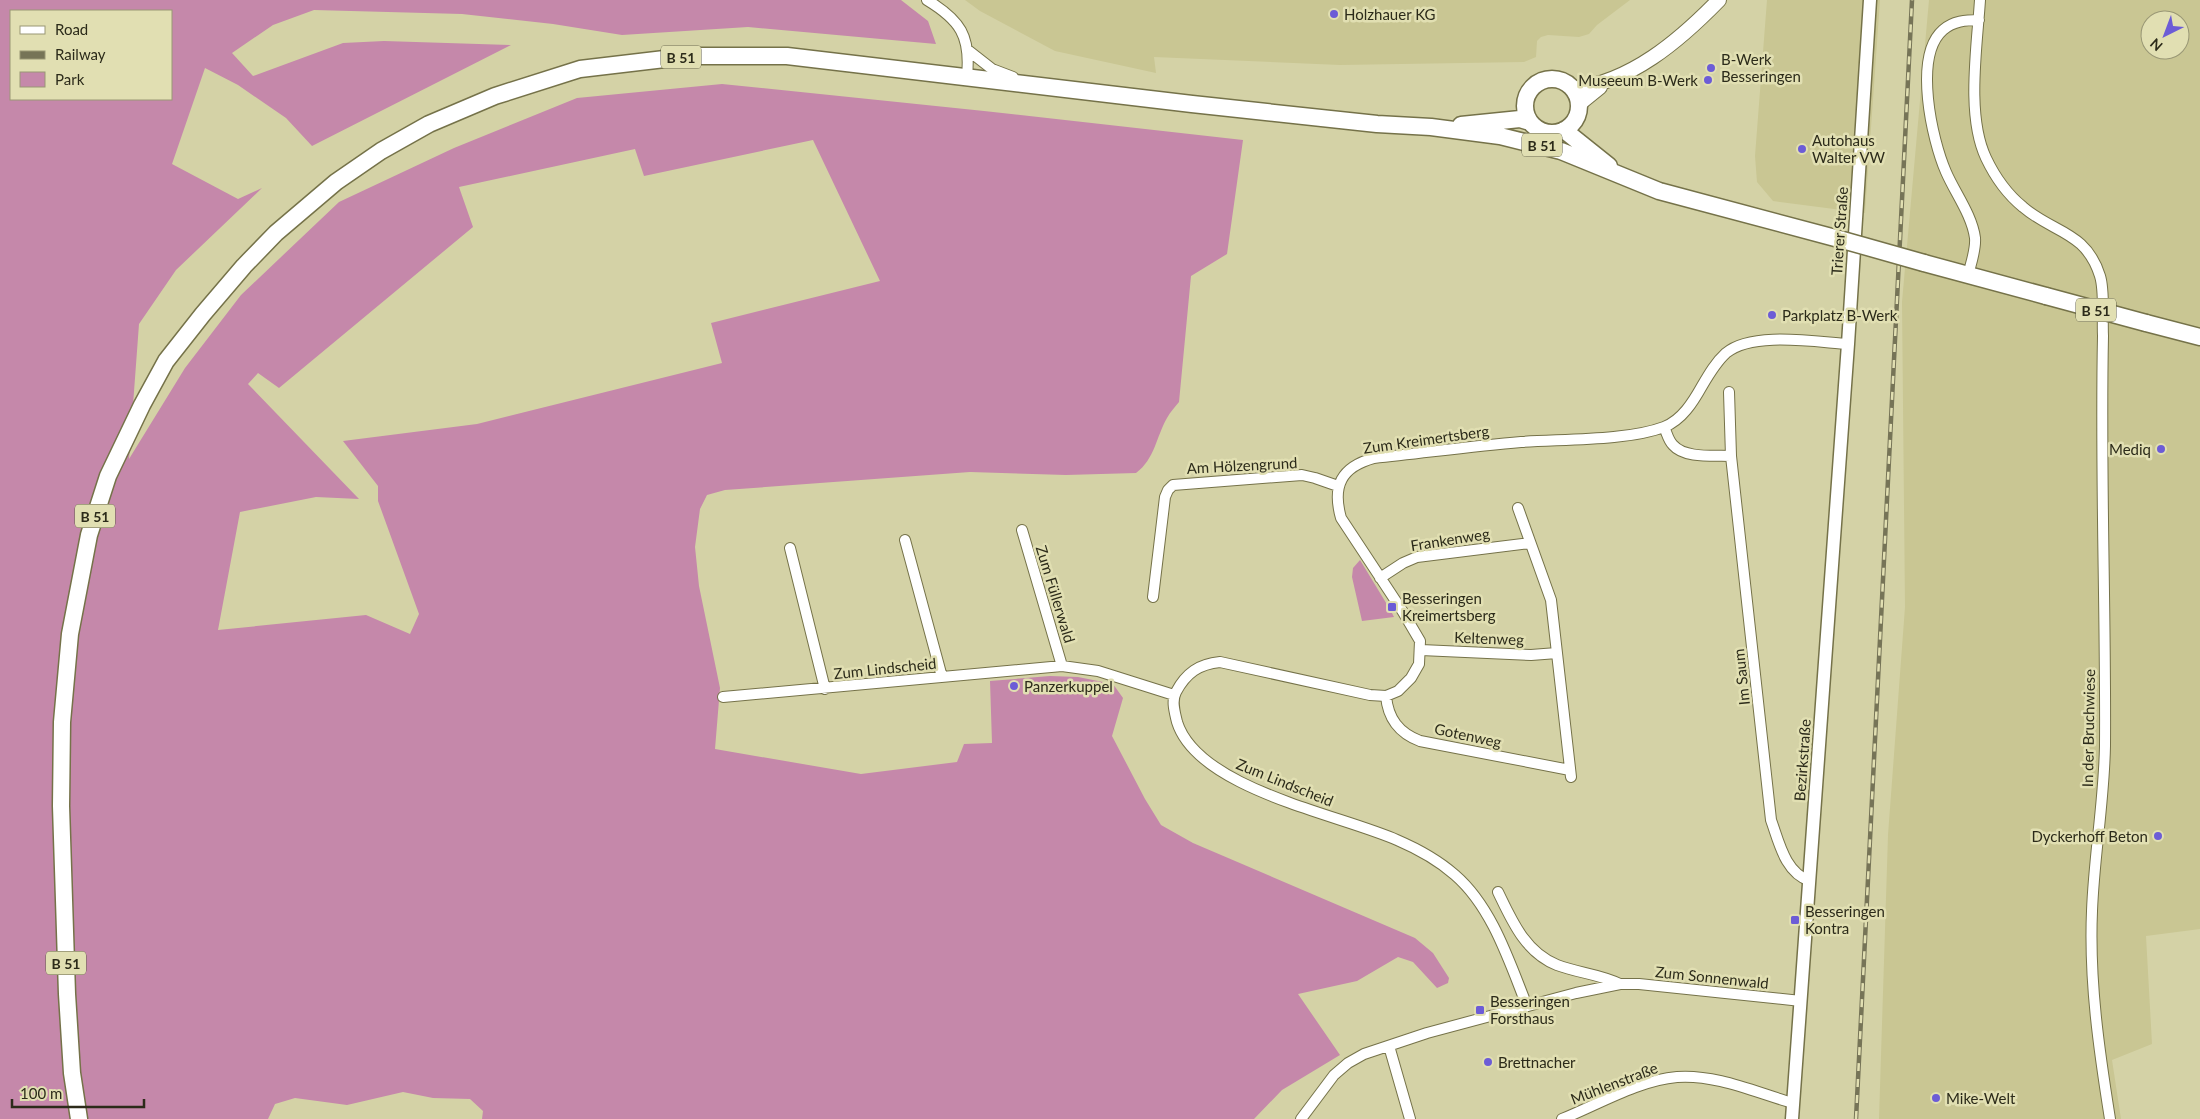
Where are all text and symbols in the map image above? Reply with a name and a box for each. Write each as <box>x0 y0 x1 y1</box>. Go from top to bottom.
place label: Holzhauer KG <box>1344 5 1435 23</box>
marker: Holzhauer KG <box>1328 8 1340 20</box>
legend <box>10 10 172 100</box>
north arrow <box>2140 10 2190 60</box>
text: Road <box>55 20 88 38</box>
text: N <box>2146 35 2166 55</box>
text: Railway <box>55 45 106 63</box>
road number: B 51 <box>661 46 701 68</box>
place label: B-Werk Besseringen <box>1721 50 1801 85</box>
marker: B-Werk Besseringen <box>1705 62 1717 74</box>
text: Park <box>55 70 85 88</box>
place label: Museeum B-Werk <box>1578 71 1698 89</box>
marker: Museeum B-Werk <box>1702 74 1714 86</box>
place label: Autohaus Walter VW <box>1812 131 1886 166</box>
road number: B 51 <box>1522 134 1562 156</box>
marker: Autohaus Walter VW <box>1796 143 1808 155</box>
street label: Trierer Straße <box>1827 186 1851 276</box>
road number: B 51 <box>2076 298 2116 322</box>
place label: Parkplatz B-Werk <box>1782 306 1898 324</box>
marker: Parkplatz B-Werk <box>1766 309 1778 321</box>
street label: Zum Kreimertsberg <box>1362 421 1490 457</box>
place label: Mediq <box>2109 440 2151 458</box>
marker: Mediq <box>2155 443 2167 455</box>
street label: Am Hölzengrund <box>1186 453 1298 477</box>
road number: B 51 <box>75 504 115 528</box>
street label: Frankenweg <box>1409 524 1491 554</box>
street label: Zum Füllerwald <box>1033 543 1079 645</box>
place label: Besseringen Kreimertsberg <box>1402 589 1496 624</box>
marker: Besseringen Kreimertsberg <box>1386 601 1398 613</box>
street label: Keltenweg <box>1454 628 1524 648</box>
street label: Im Saum <box>1729 648 1753 706</box>
street label: Zum Lindscheid <box>833 654 937 682</box>
street label: In der Bruchwiese <box>2078 669 2098 787</box>
place label: Panzerkuppel <box>1024 677 1113 695</box>
marker: Panzerkuppel <box>1008 680 1020 692</box>
street label: Bezirkstraße <box>1790 718 1814 802</box>
street label: Gotenweg <box>1433 719 1503 751</box>
street label: Zum Lindscheid <box>1234 754 1336 810</box>
place label: Dyckerhoff Beton <box>2031 827 2148 845</box>
marker: Dyckerhoff Beton <box>2152 830 2164 842</box>
place label: Besseringen Kontra <box>1805 902 1885 937</box>
marker: Besseringen Kontra <box>1789 914 1801 926</box>
road number: B 51 <box>46 951 86 974</box>
street label: Zum Sonnenwald <box>1654 962 1770 992</box>
place label: Besseringen Forsthaus <box>1490 992 1570 1027</box>
marker: Besseringen Forsthaus <box>1474 1004 1486 1016</box>
place label: Brettnacher <box>1498 1053 1576 1071</box>
marker: Brettnacher <box>1482 1056 1494 1068</box>
street label: Mühlenstraße <box>1568 1058 1660 1108</box>
scale bar <box>12 1076 145 1108</box>
text: 100 m <box>20 1084 62 1102</box>
place label: Mike-Welt <box>1946 1089 2016 1107</box>
marker: Mike-Welt <box>1930 1092 1942 1104</box>

